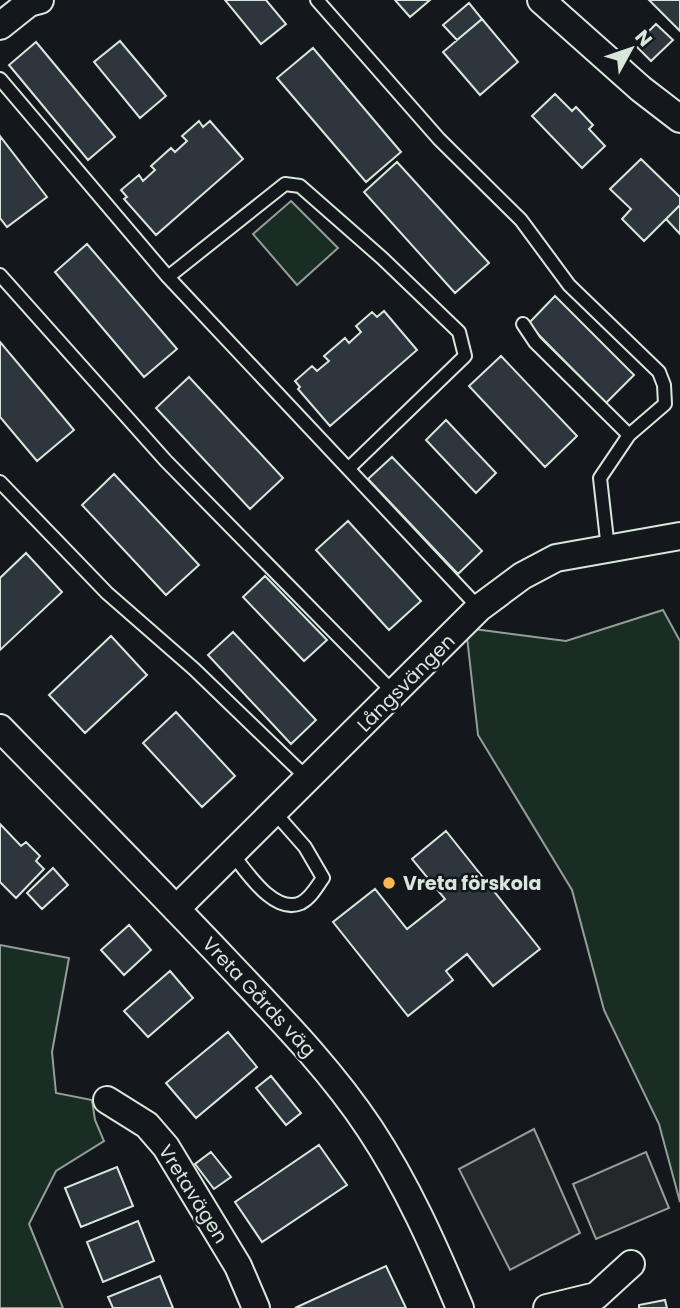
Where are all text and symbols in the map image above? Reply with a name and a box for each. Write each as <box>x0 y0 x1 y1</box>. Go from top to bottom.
north arrow <box>596 14 666 84</box>
text: N <box>629 24 659 53</box>
street label: Långsvängen <box>351 628 461 738</box>
place label: Vreta förskola <box>403 870 541 897</box>
marker: Vreta förskola <box>381 875 397 891</box>
street label: Vreta Gårds väg <box>196 931 322 1063</box>
street label: Vretavägen <box>152 1139 234 1249</box>

